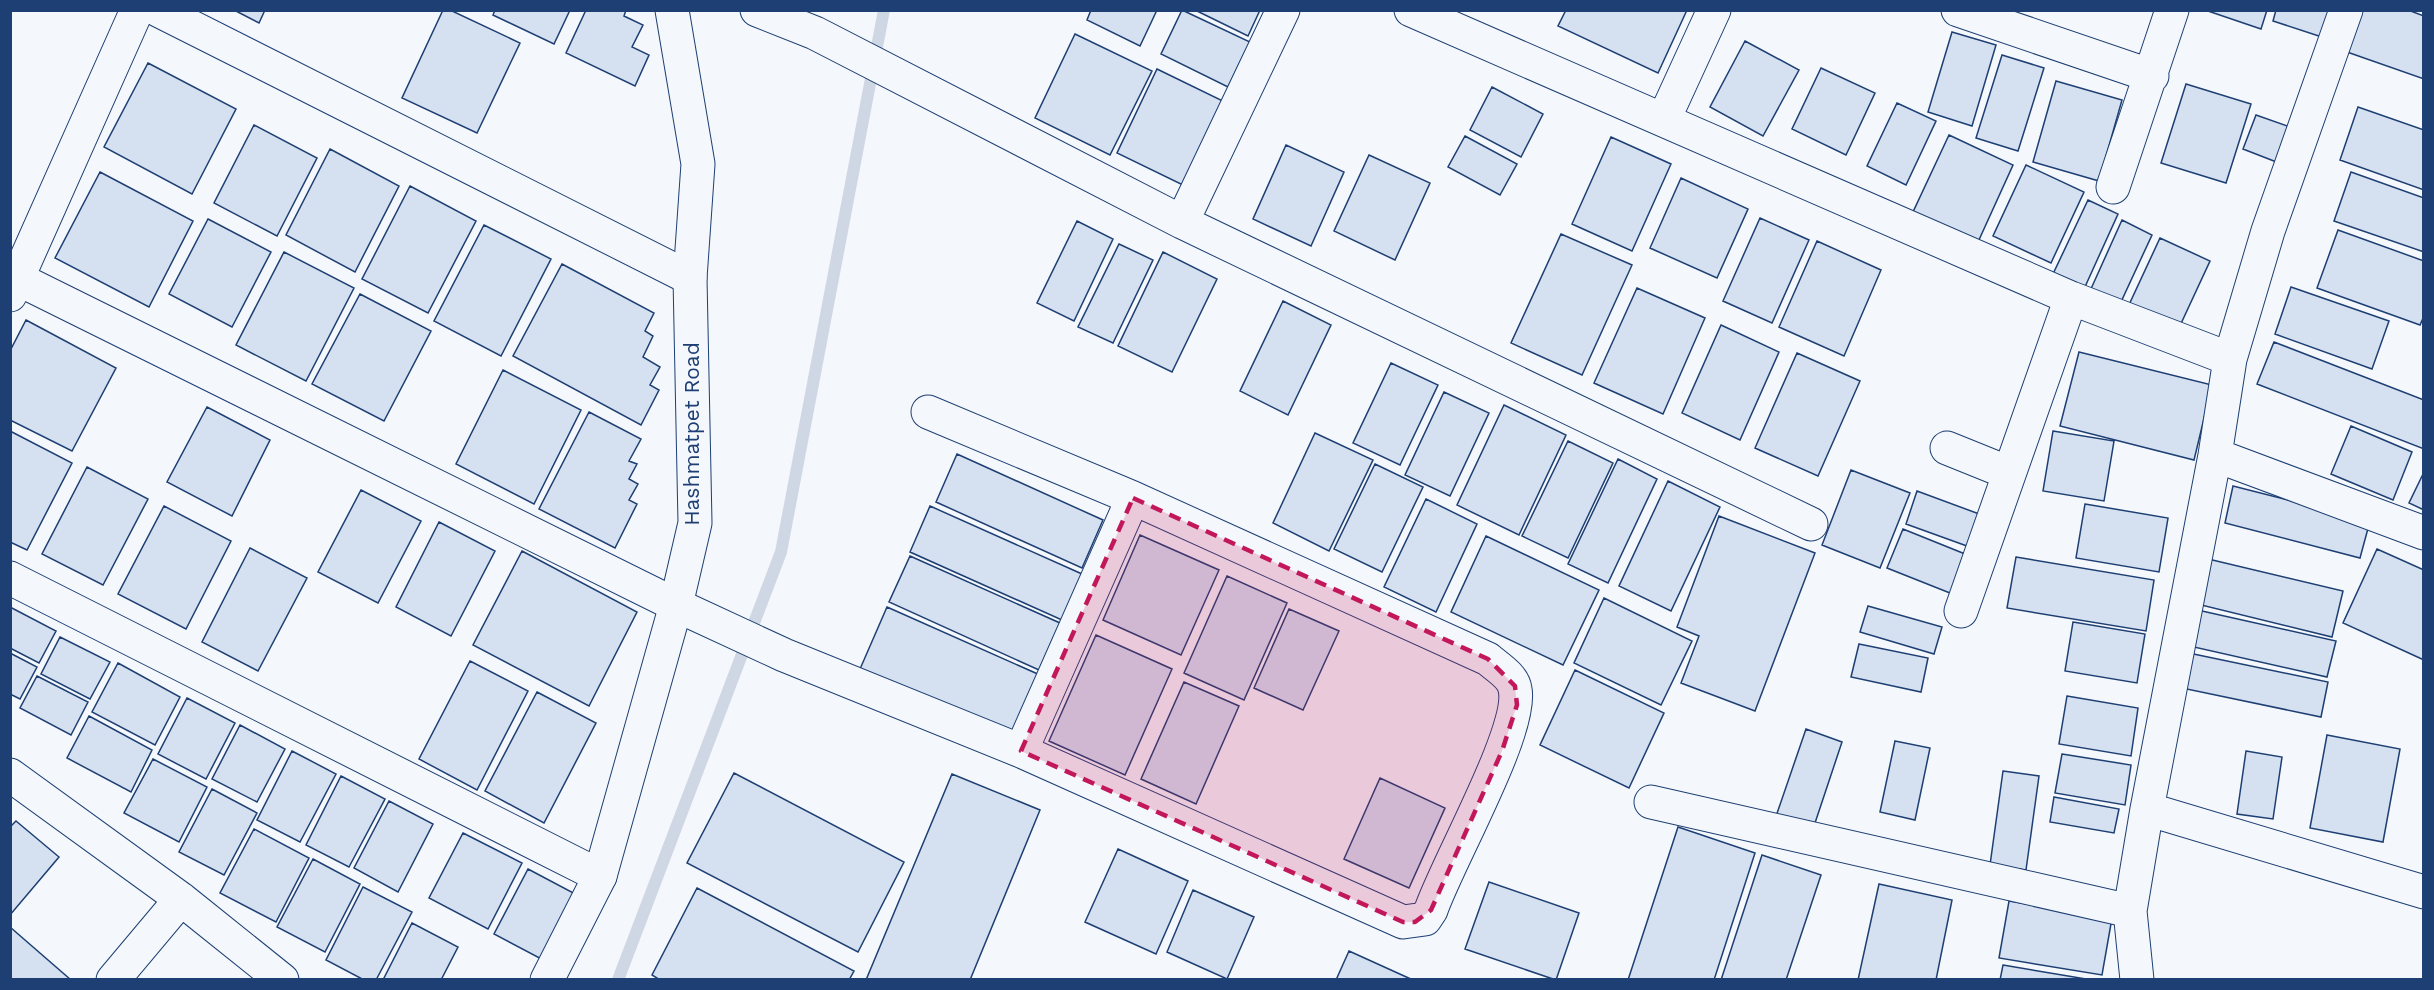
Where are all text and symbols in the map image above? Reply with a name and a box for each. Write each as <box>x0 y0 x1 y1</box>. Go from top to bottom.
street label: Hashmatpet Road <box>679 342 704 526</box>

